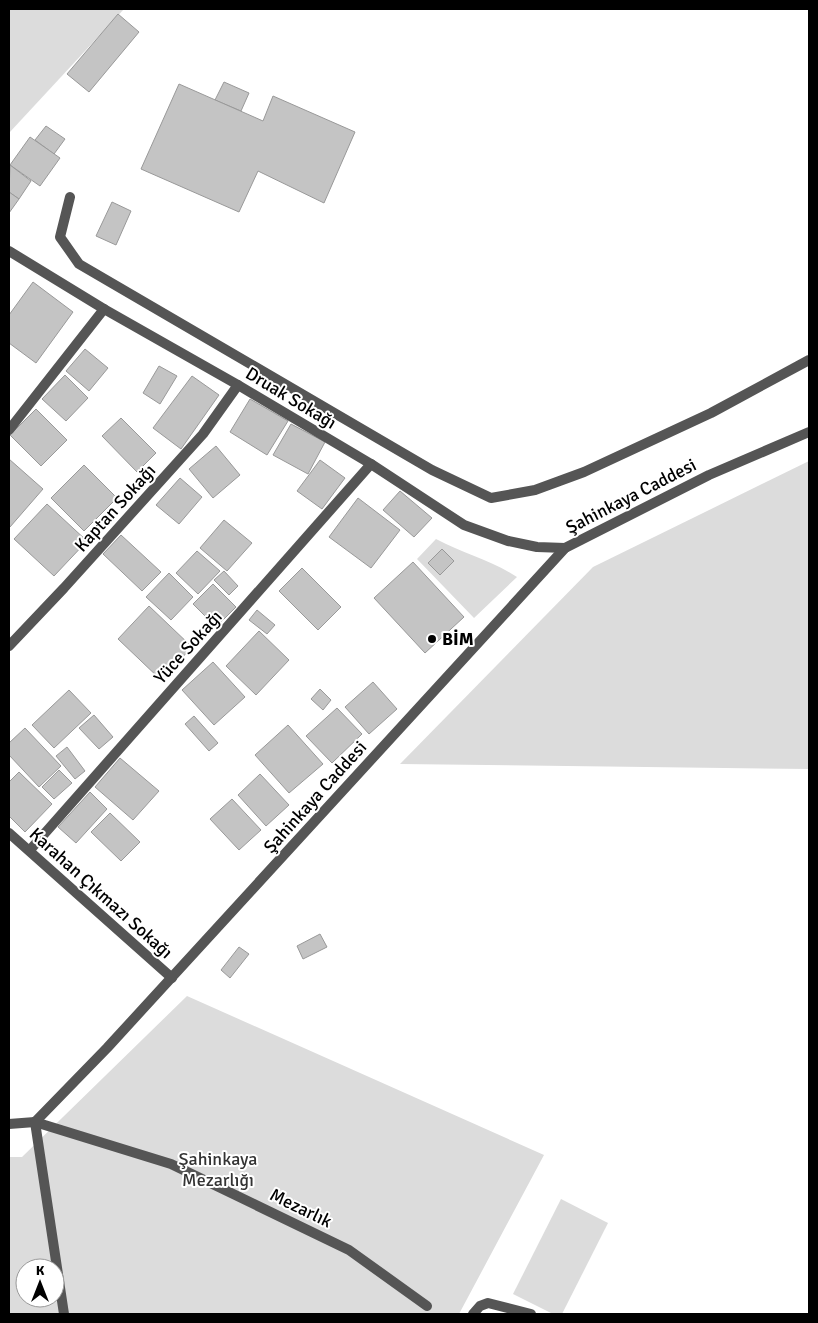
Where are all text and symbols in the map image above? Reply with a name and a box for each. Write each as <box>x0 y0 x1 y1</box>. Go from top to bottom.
street label: Druak Sokağı <box>242 362 340 434</box>
street label: Şahinkaya Caddesi <box>562 454 700 538</box>
street label: Kaptan Sokağı <box>70 460 160 556</box>
street label: Yüce Sokağı <box>149 606 227 688</box>
place label: BİM <box>442 628 474 650</box>
marker: BİM <box>426 633 438 645</box>
street label: Şahinkaya Caddesi <box>259 736 371 858</box>
street label: Karahan Çıkmazı Sokağı <box>25 823 177 963</box>
park label: Şahinkaya Mezarlığı <box>179 1148 257 1191</box>
street label: Mezarlık <box>266 1184 336 1232</box>
north arrow <box>15 1258 65 1308</box>
text: K <box>36 1262 45 1279</box>

